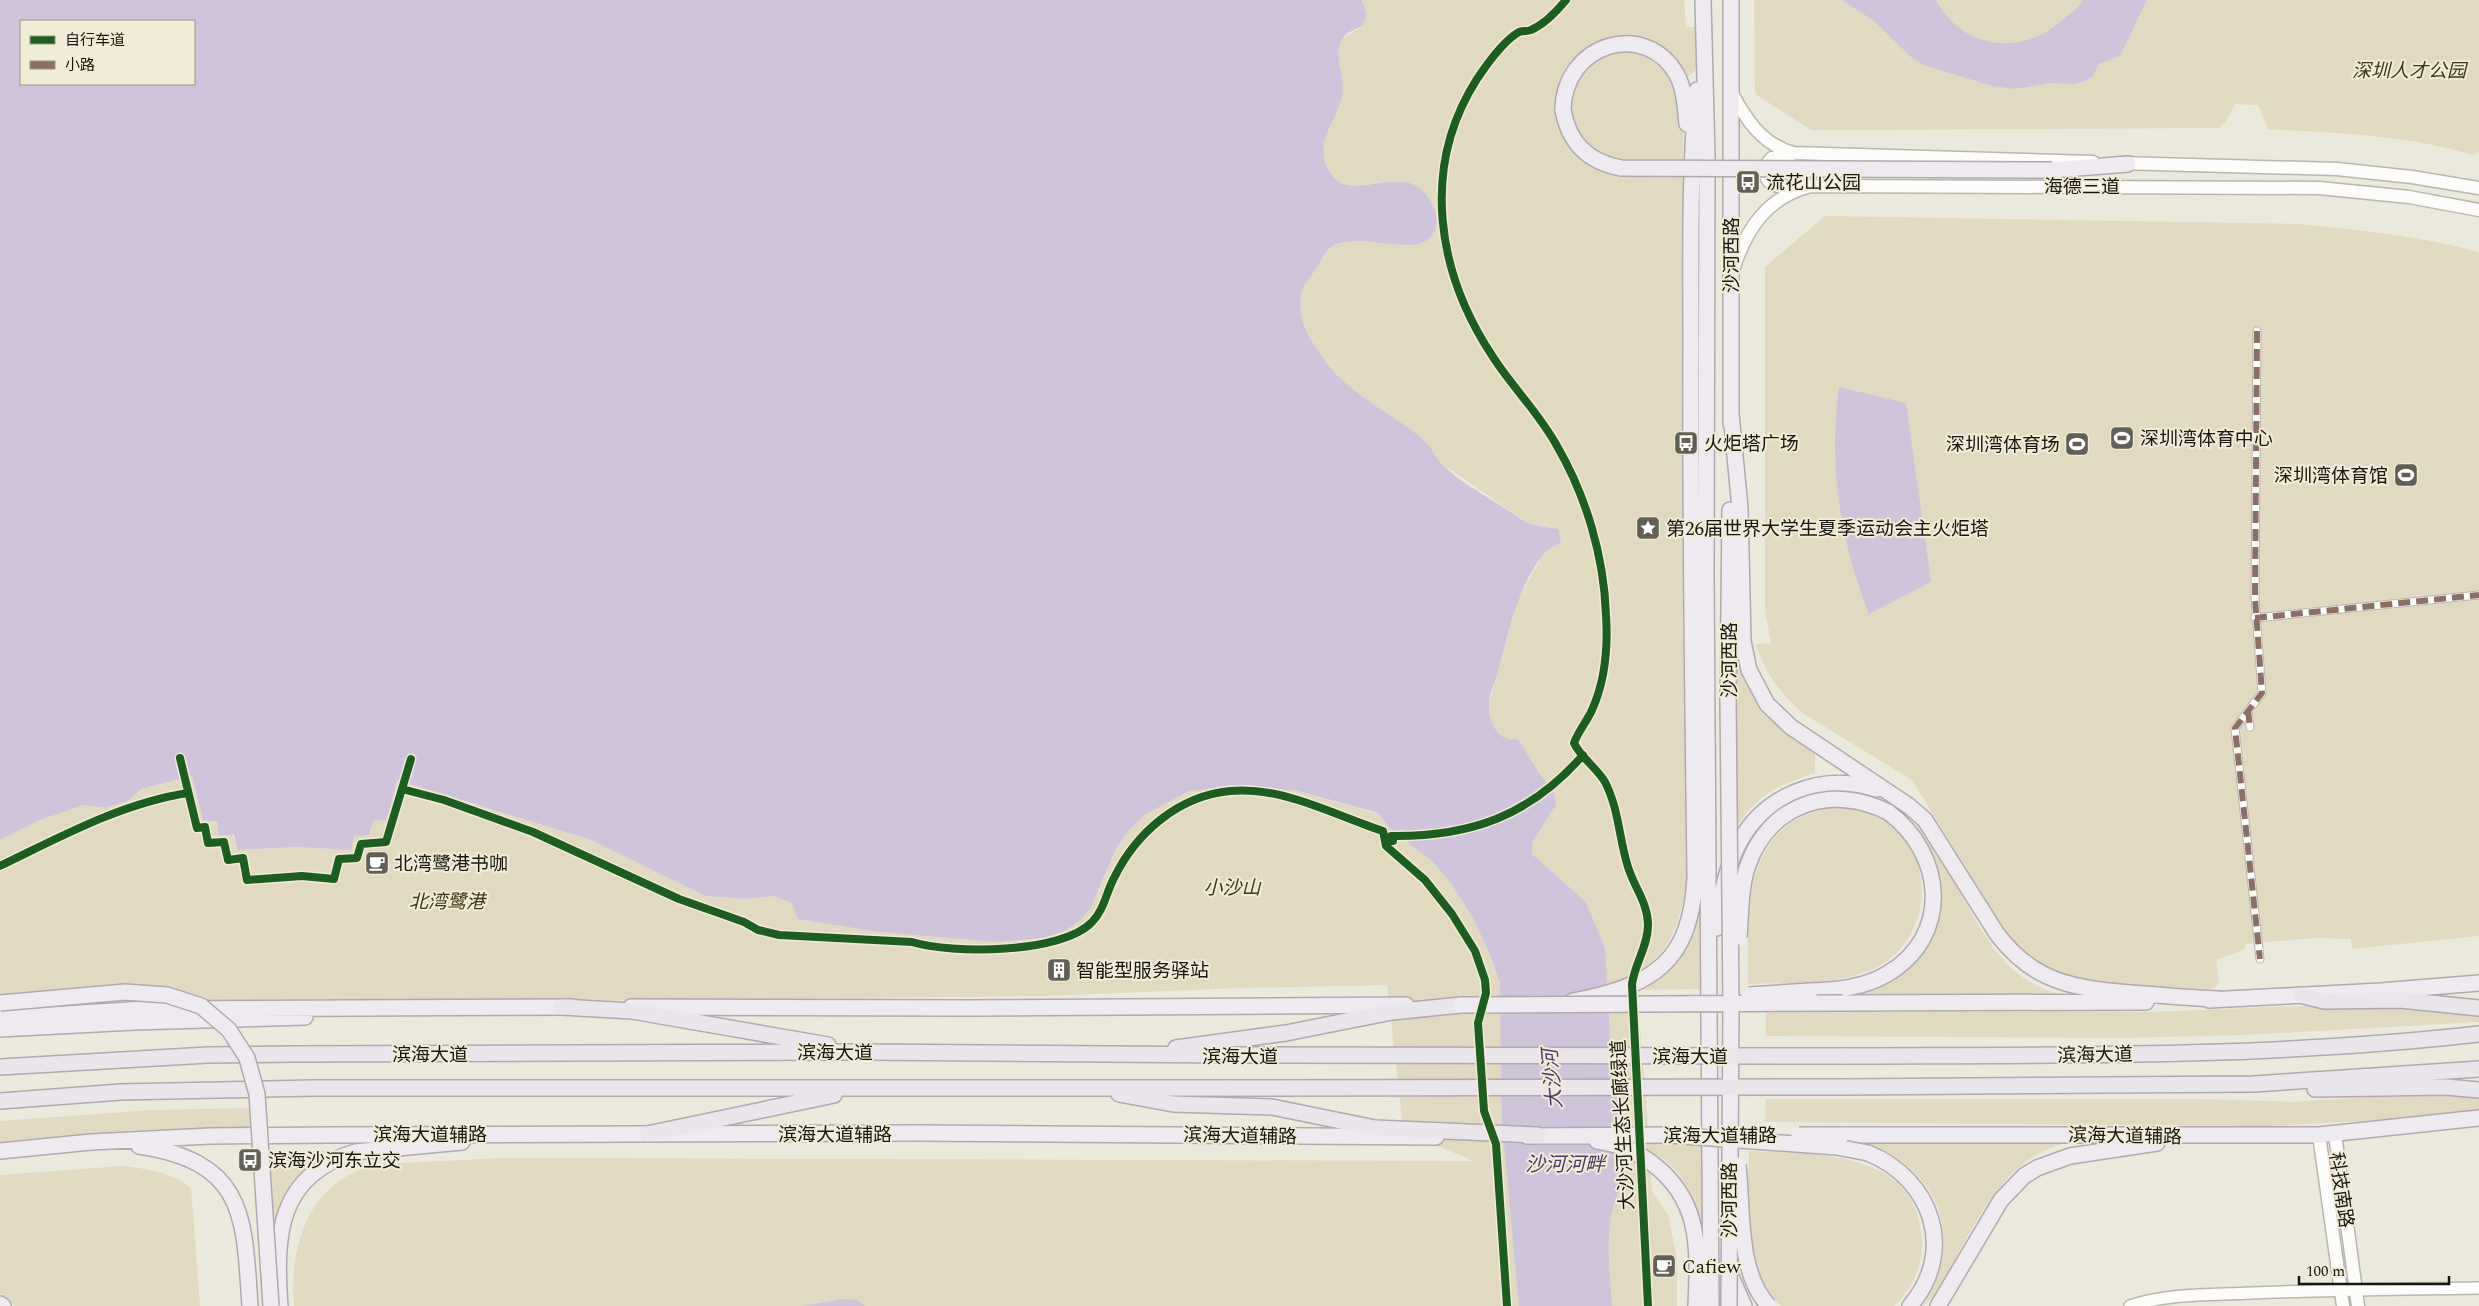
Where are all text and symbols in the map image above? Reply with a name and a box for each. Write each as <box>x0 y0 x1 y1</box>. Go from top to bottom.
legend <box>20 20 195 85</box>
text: 自行车道 <box>65 29 125 52</box>
text: 小路 <box>65 54 95 77</box>
park label: 深圳人才公园 <box>2352 57 2469 86</box>
bus stop icon: 流花山公园 <box>1735 169 1761 195</box>
place label: 流花山公园 <box>1766 169 1861 198</box>
street label: 海德三道 <box>2044 173 2120 202</box>
street label: 沙河西路 <box>1718 217 1747 293</box>
sports icon: 深圳湾体育中心 <box>2109 425 2135 451</box>
place label: 深圳湾体育中心 <box>2140 425 2273 454</box>
bus stop icon: 火炬塔广场 <box>1673 430 1699 456</box>
place label: 火炬塔广场 <box>1704 430 1799 459</box>
place label: 深圳湾体育场 <box>1946 431 2060 460</box>
sports icon: 深圳湾体育场 <box>2064 431 2090 457</box>
place label: 深圳湾体育馆 <box>2274 462 2388 491</box>
sports icon: 深圳湾体育馆 <box>2393 462 2419 488</box>
place icon: 第26届世界大学生夏季运动会主火炬塔 <box>1635 515 1661 541</box>
place label: 第26届世界大学生夏季运动会主火炬塔 <box>1666 515 1989 544</box>
street label: 沙河西路 <box>1716 622 1745 698</box>
cafe icon: 北湾鹭港书咖 <box>364 850 390 876</box>
place label: 北湾鹭港书咖 <box>394 850 508 879</box>
park label: 小沙山 <box>1203 874 1261 903</box>
park label: 北湾鹭港 <box>409 888 488 917</box>
building icon: 智能型服务驿站 <box>1046 957 1072 983</box>
place label: 智能型服务驿站 <box>1076 957 1209 986</box>
street label: 滨海大道 <box>797 1039 873 1068</box>
street label: 大沙河生态长廊绿道 <box>1605 1039 1642 1211</box>
street label: 滨海大道 <box>2057 1040 2133 1071</box>
street label: 滨海大道 <box>392 1041 468 1070</box>
street label: 滨海大道 <box>1202 1043 1278 1072</box>
street label: 滨海大道 <box>1652 1043 1728 1072</box>
water label: 大沙河 <box>1535 1044 1571 1110</box>
street label: 滨海大道辅路 <box>373 1121 487 1150</box>
street label: 滨海大道辅路 <box>778 1121 892 1150</box>
street label: 滨海大道辅路 <box>1183 1121 1297 1152</box>
street label: 滨海大道辅路 <box>2068 1121 2182 1152</box>
street label: 滨海大道辅路 <box>1663 1122 1777 1151</box>
bus stop icon: 滨海沙河东立交 <box>237 1147 263 1173</box>
place label: 滨海沙河东立交 <box>268 1147 401 1176</box>
water label: 沙河河畔 <box>1525 1150 1608 1180</box>
street label: 科技南路 <box>2321 1151 2360 1230</box>
street label: 沙河西路 <box>1716 1162 1745 1238</box>
cafe icon: Cafiew <box>1651 1253 1677 1279</box>
place label: Cafiew <box>1682 1253 1742 1282</box>
scale bar <box>2299 1254 2449 1286</box>
text: 100 m <box>2306 1260 2345 1283</box>

